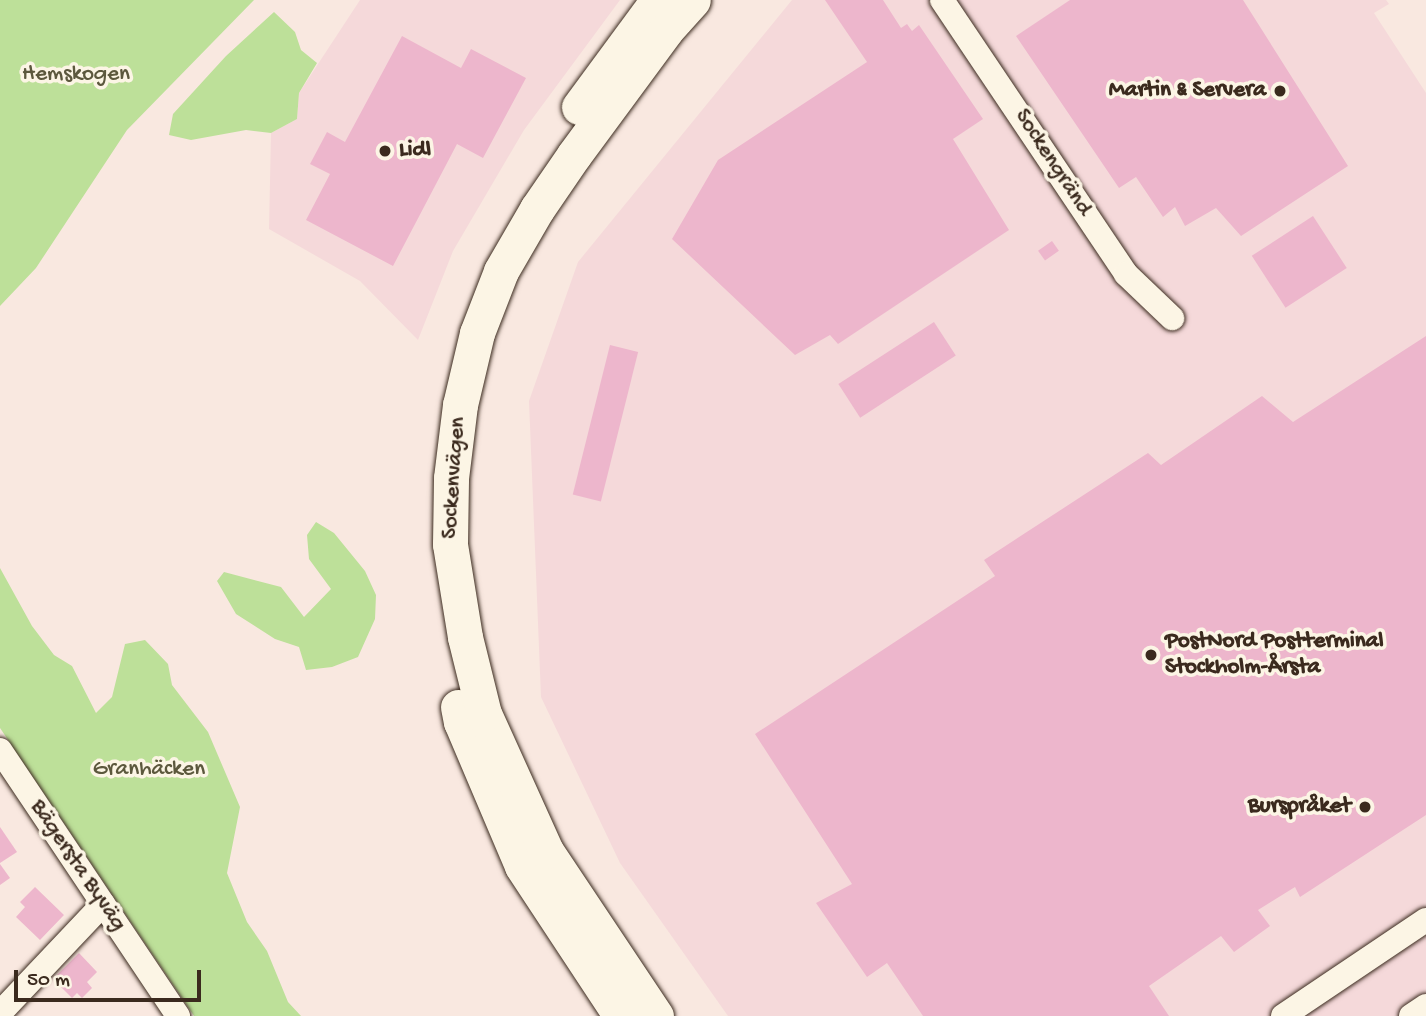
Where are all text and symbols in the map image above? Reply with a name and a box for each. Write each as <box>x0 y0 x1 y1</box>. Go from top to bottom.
park label: Hemskogen <box>22 61 130 89</box>
place label: Martin & Servera <box>1109 77 1266 105</box>
marker: Martin & Servera <box>1272 83 1288 99</box>
street label: Sockengränd <box>1007 104 1097 222</box>
place label: Lidl <box>399 137 431 165</box>
marker: Lidl <box>377 143 393 159</box>
street label: Sockenvägen <box>437 416 473 540</box>
place label: PostNord Postterminal Stockholm-Årsta <box>1165 628 1383 682</box>
marker: PostNord Postterminal Stockholm-Årsta <box>1143 647 1159 663</box>
park label: Granhäcken <box>93 756 205 784</box>
place label: Burspråket <box>1248 793 1351 821</box>
street label: Bägersta Byväg <box>23 795 131 937</box>
marker: Burspråket <box>1357 799 1373 815</box>
scale bar <box>18 956 205 1000</box>
text: 50 m <box>27 969 70 994</box>

